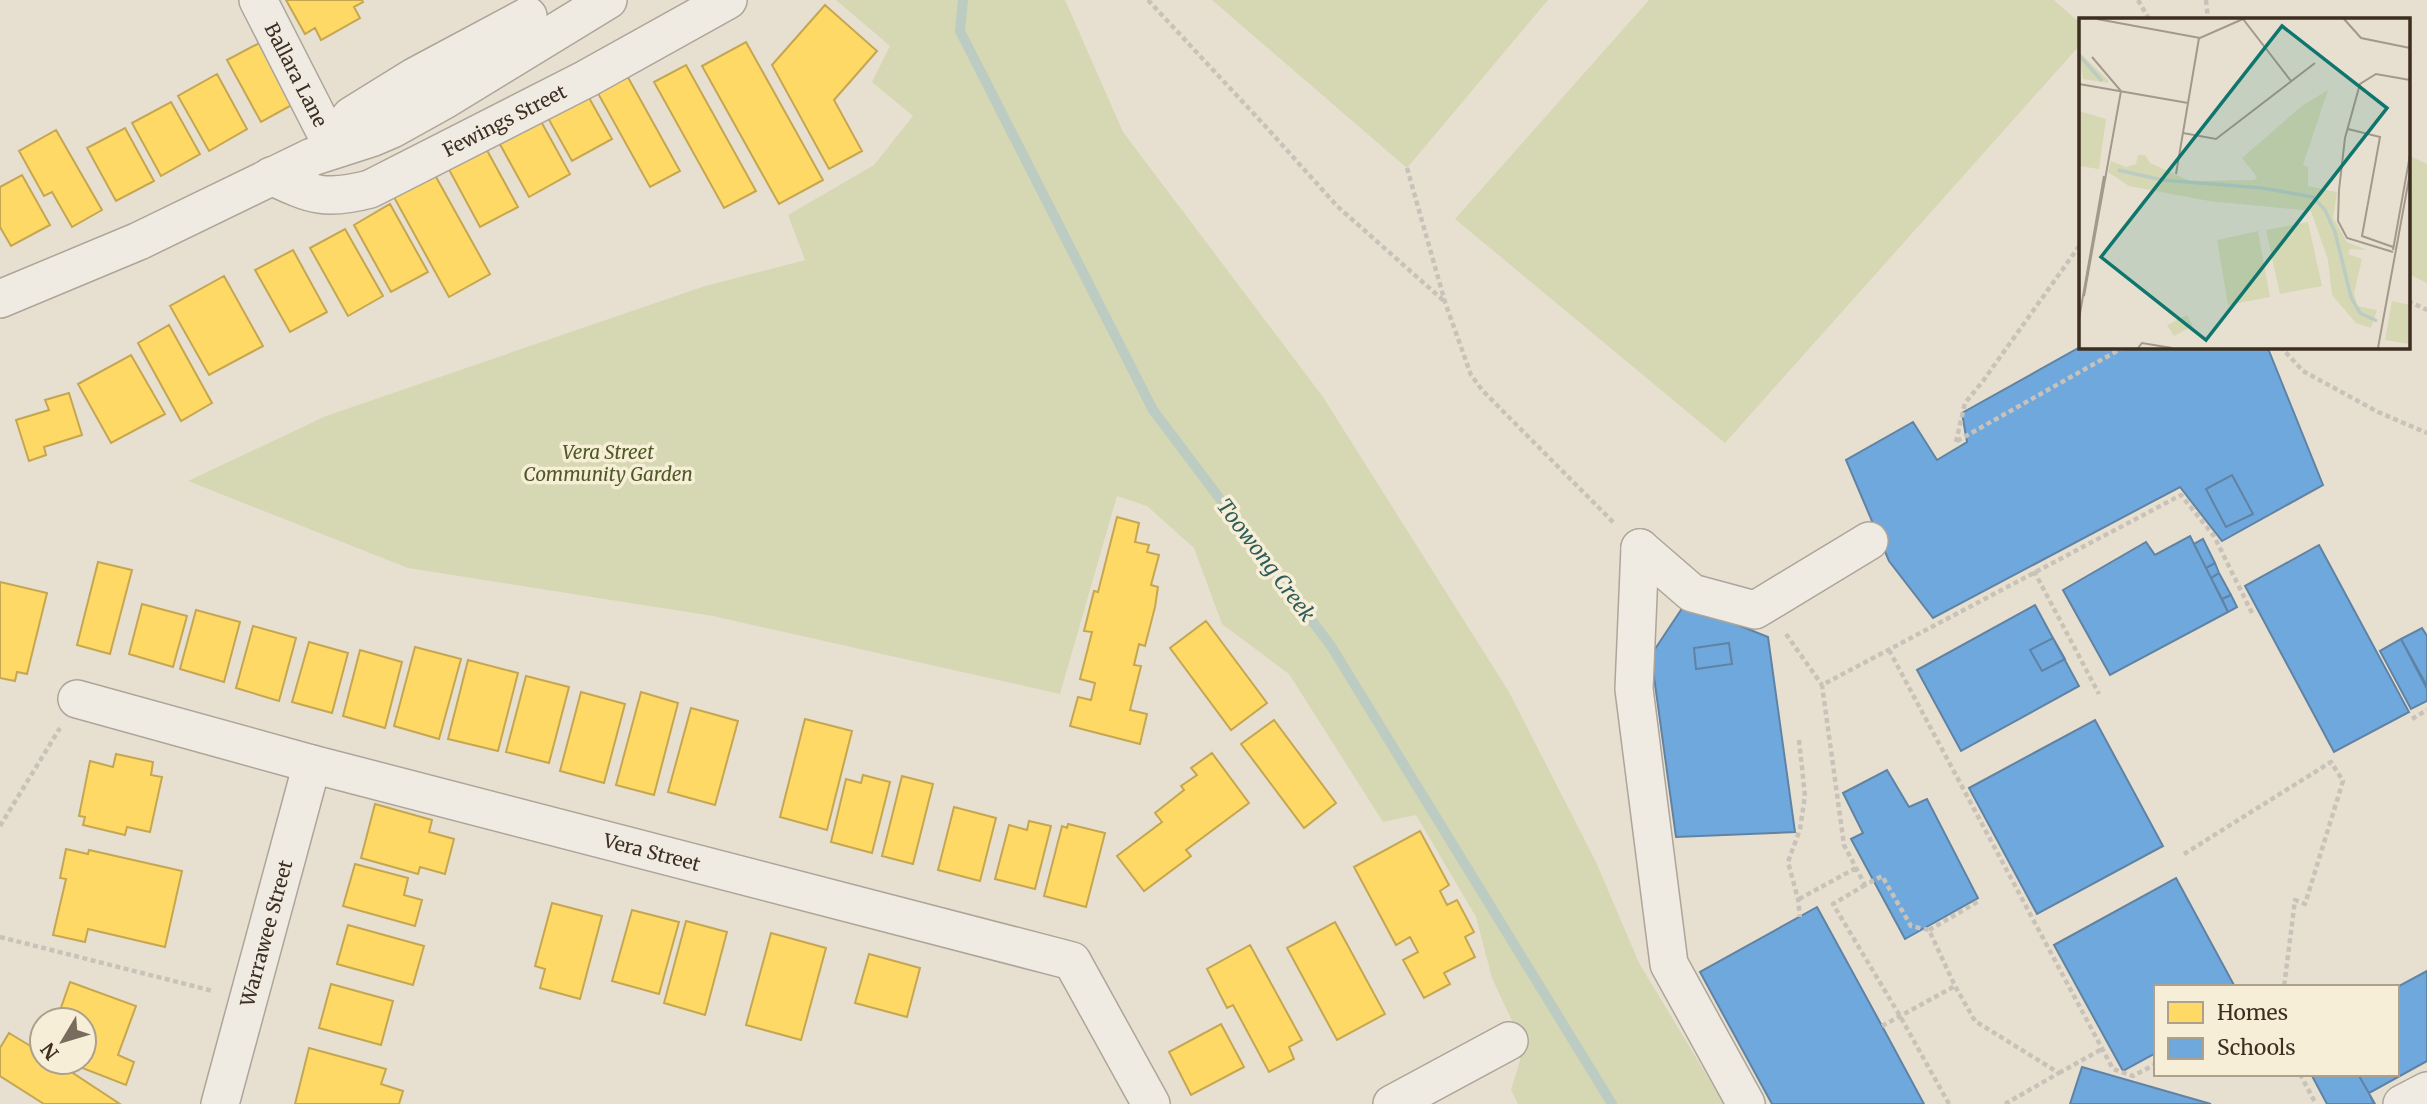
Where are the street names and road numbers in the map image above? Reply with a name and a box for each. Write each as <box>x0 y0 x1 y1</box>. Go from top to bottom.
street label: Ballara Lane <box>260 19 333 131</box>
street label: Fewings Street <box>439 79 571 162</box>
street label: Vera Street <box>600 828 703 876</box>
street label: Warrawee Street <box>235 857 298 1010</box>

